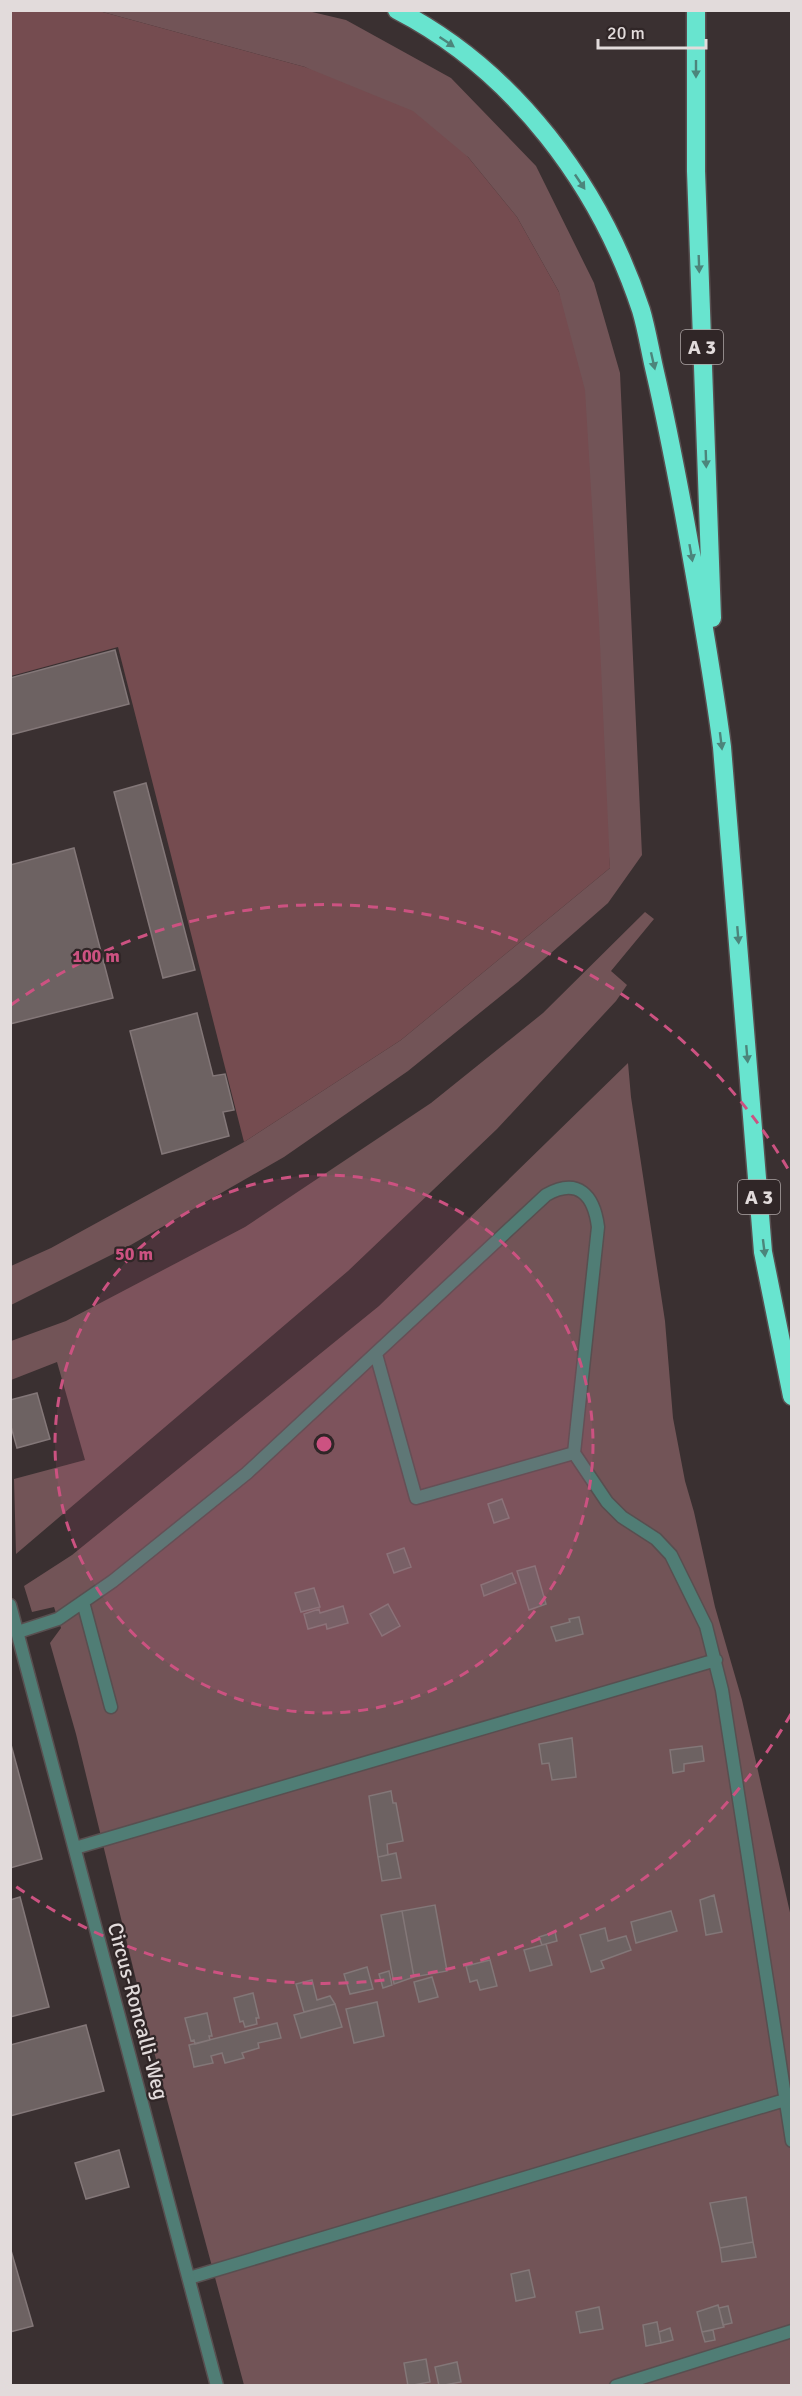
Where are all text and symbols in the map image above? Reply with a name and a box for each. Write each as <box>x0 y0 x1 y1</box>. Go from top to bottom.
scale bar <box>598 12 706 50</box>
text: 20 m <box>607 22 645 44</box>
one-way arrow <box>438 36 454 48</box>
one-way arrow <box>691 59 701 78</box>
one-way arrow <box>575 173 586 190</box>
one-way arrow <box>695 254 704 273</box>
road number: A 3 <box>681 330 723 364</box>
one-way arrow <box>648 352 658 371</box>
one-way arrow <box>701 449 711 468</box>
one-way arrow <box>686 543 695 562</box>
one-way arrow <box>717 731 726 750</box>
one-way arrow <box>733 925 742 944</box>
text: 100 m <box>72 945 120 967</box>
one-way arrow <box>742 1044 752 1063</box>
road number: A 3 <box>738 1180 780 1214</box>
one-way arrow <box>759 1239 768 1258</box>
text: 50 m <box>115 1243 153 1265</box>
centre of rings <box>314 1434 334 1454</box>
street label: Circus-Roncalli-Weg <box>102 1919 174 2103</box>

